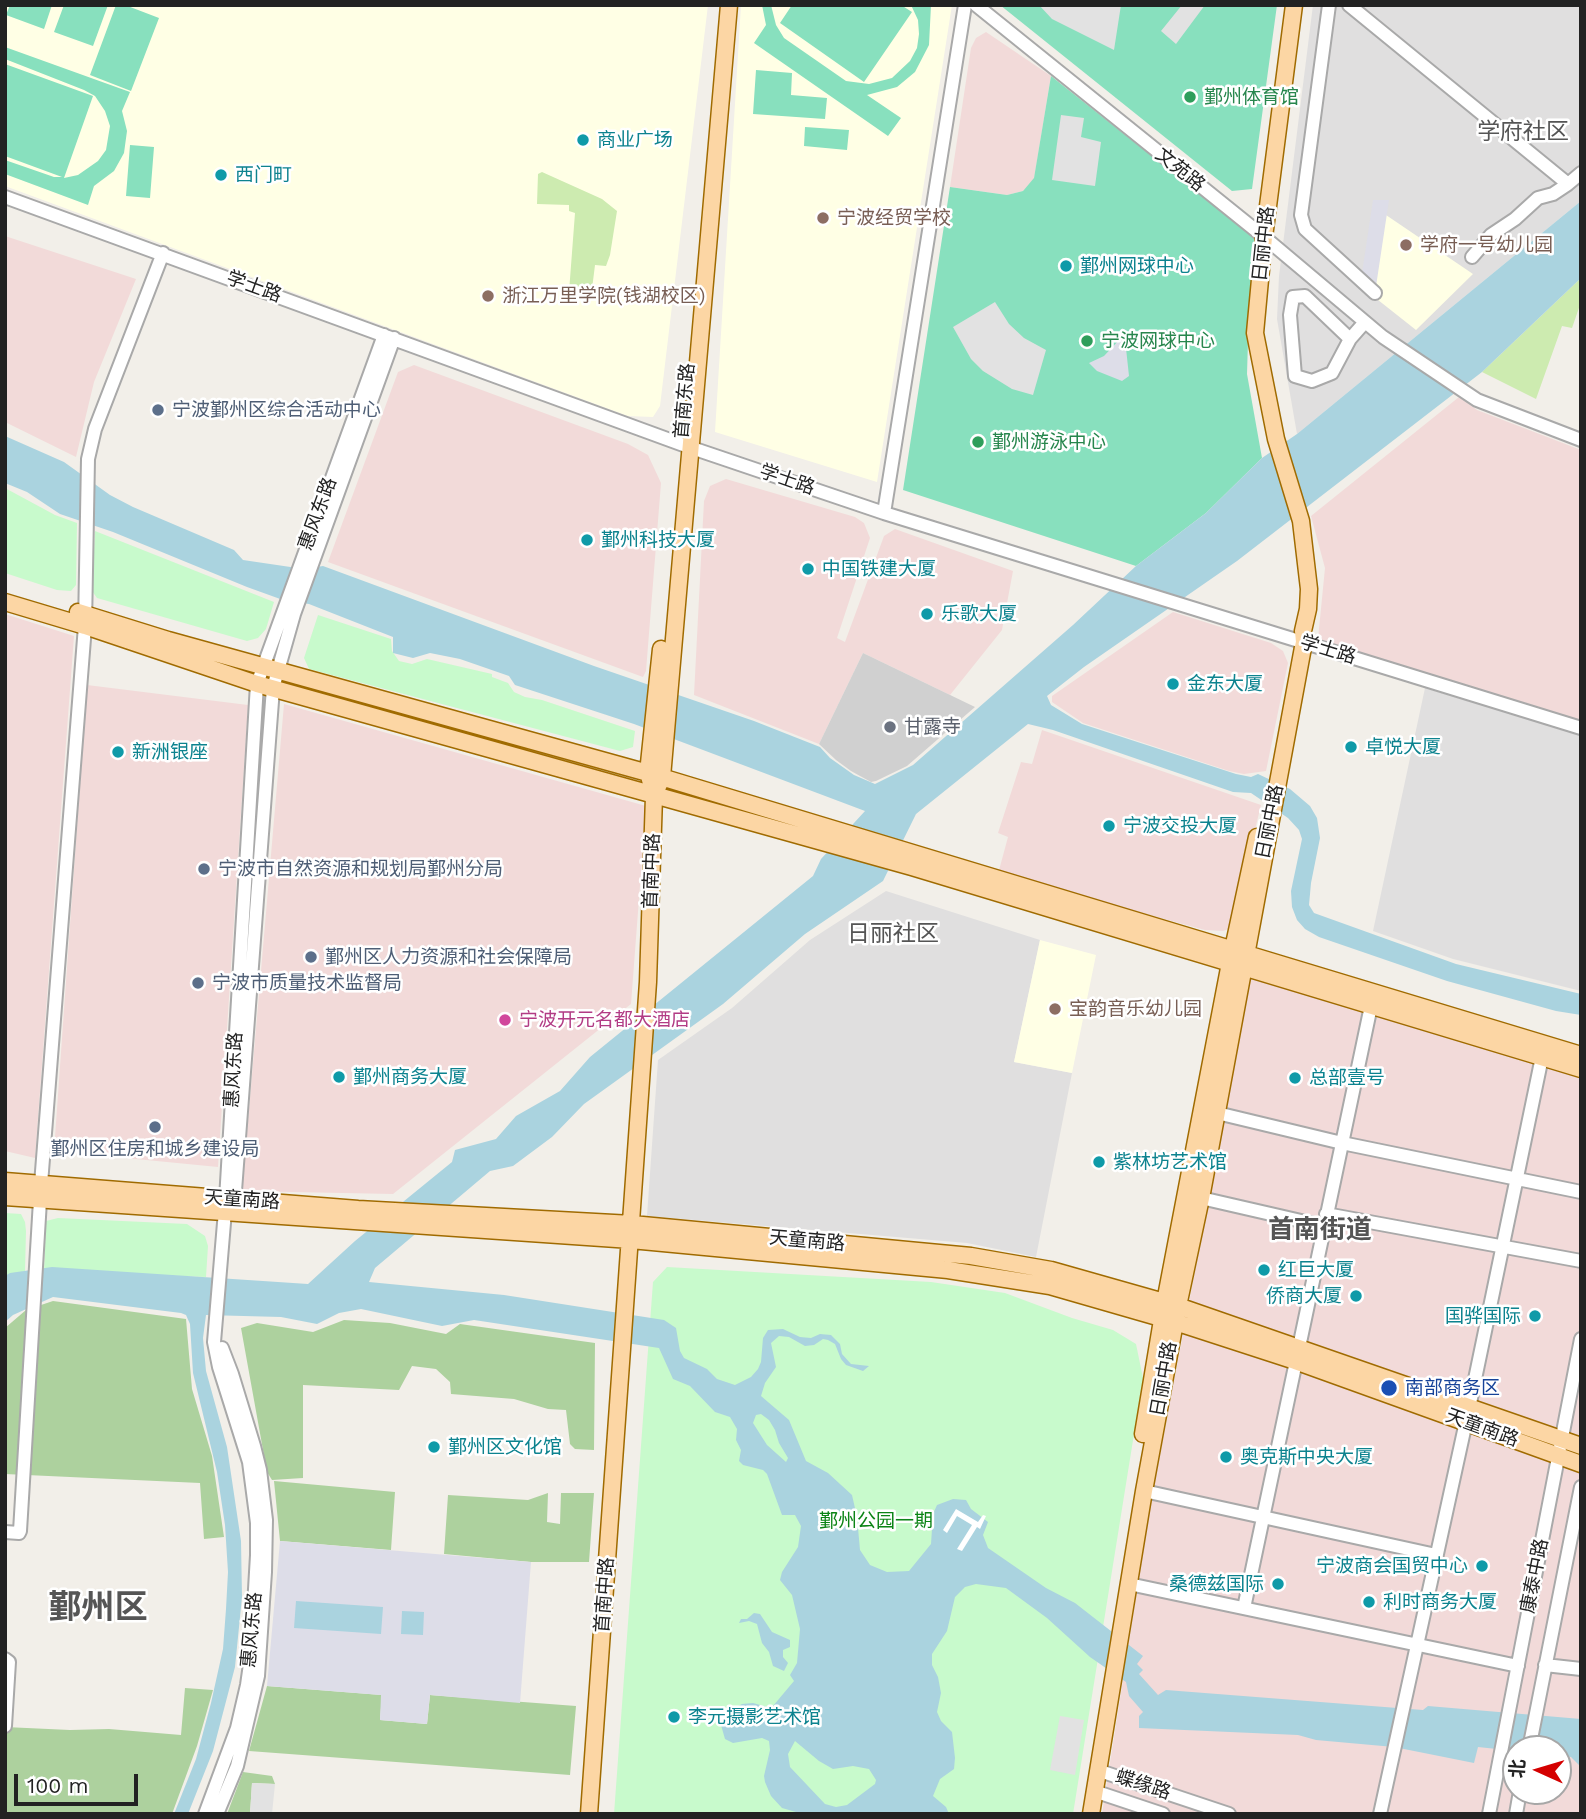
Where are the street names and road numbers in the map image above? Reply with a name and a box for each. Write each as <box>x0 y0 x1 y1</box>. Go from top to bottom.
street label: 文苑路 <box>1151 143 1209 197</box>
street label: 日丽中路 <box>1249 205 1279 283</box>
street label: 学士路 <box>223 267 285 307</box>
street label: 首南东路 <box>670 362 700 440</box>
street label: 学士路 <box>756 460 818 500</box>
street label: 惠风东路 <box>294 474 342 554</box>
street label: 学士路 <box>1297 631 1359 669</box>
street label: 日丽中路 <box>1252 783 1288 861</box>
street label: 首南中路 <box>639 833 665 909</box>
street label: 惠风东路 <box>221 1031 247 1109</box>
street label: 天童南路 <box>203 1186 281 1214</box>
street label: 天童南路 <box>768 1226 846 1256</box>
street label: 日丽中路 <box>1146 1340 1182 1418</box>
street label: 天童南路 <box>1442 1404 1522 1452</box>
street label: 康泰中路 <box>1517 1537 1553 1615</box>
street label: 首南中路 <box>591 1556 619 1634</box>
street label: 惠风东路 <box>237 1591 267 1669</box>
street label: 蝶缘路 <box>1112 1765 1174 1805</box>

